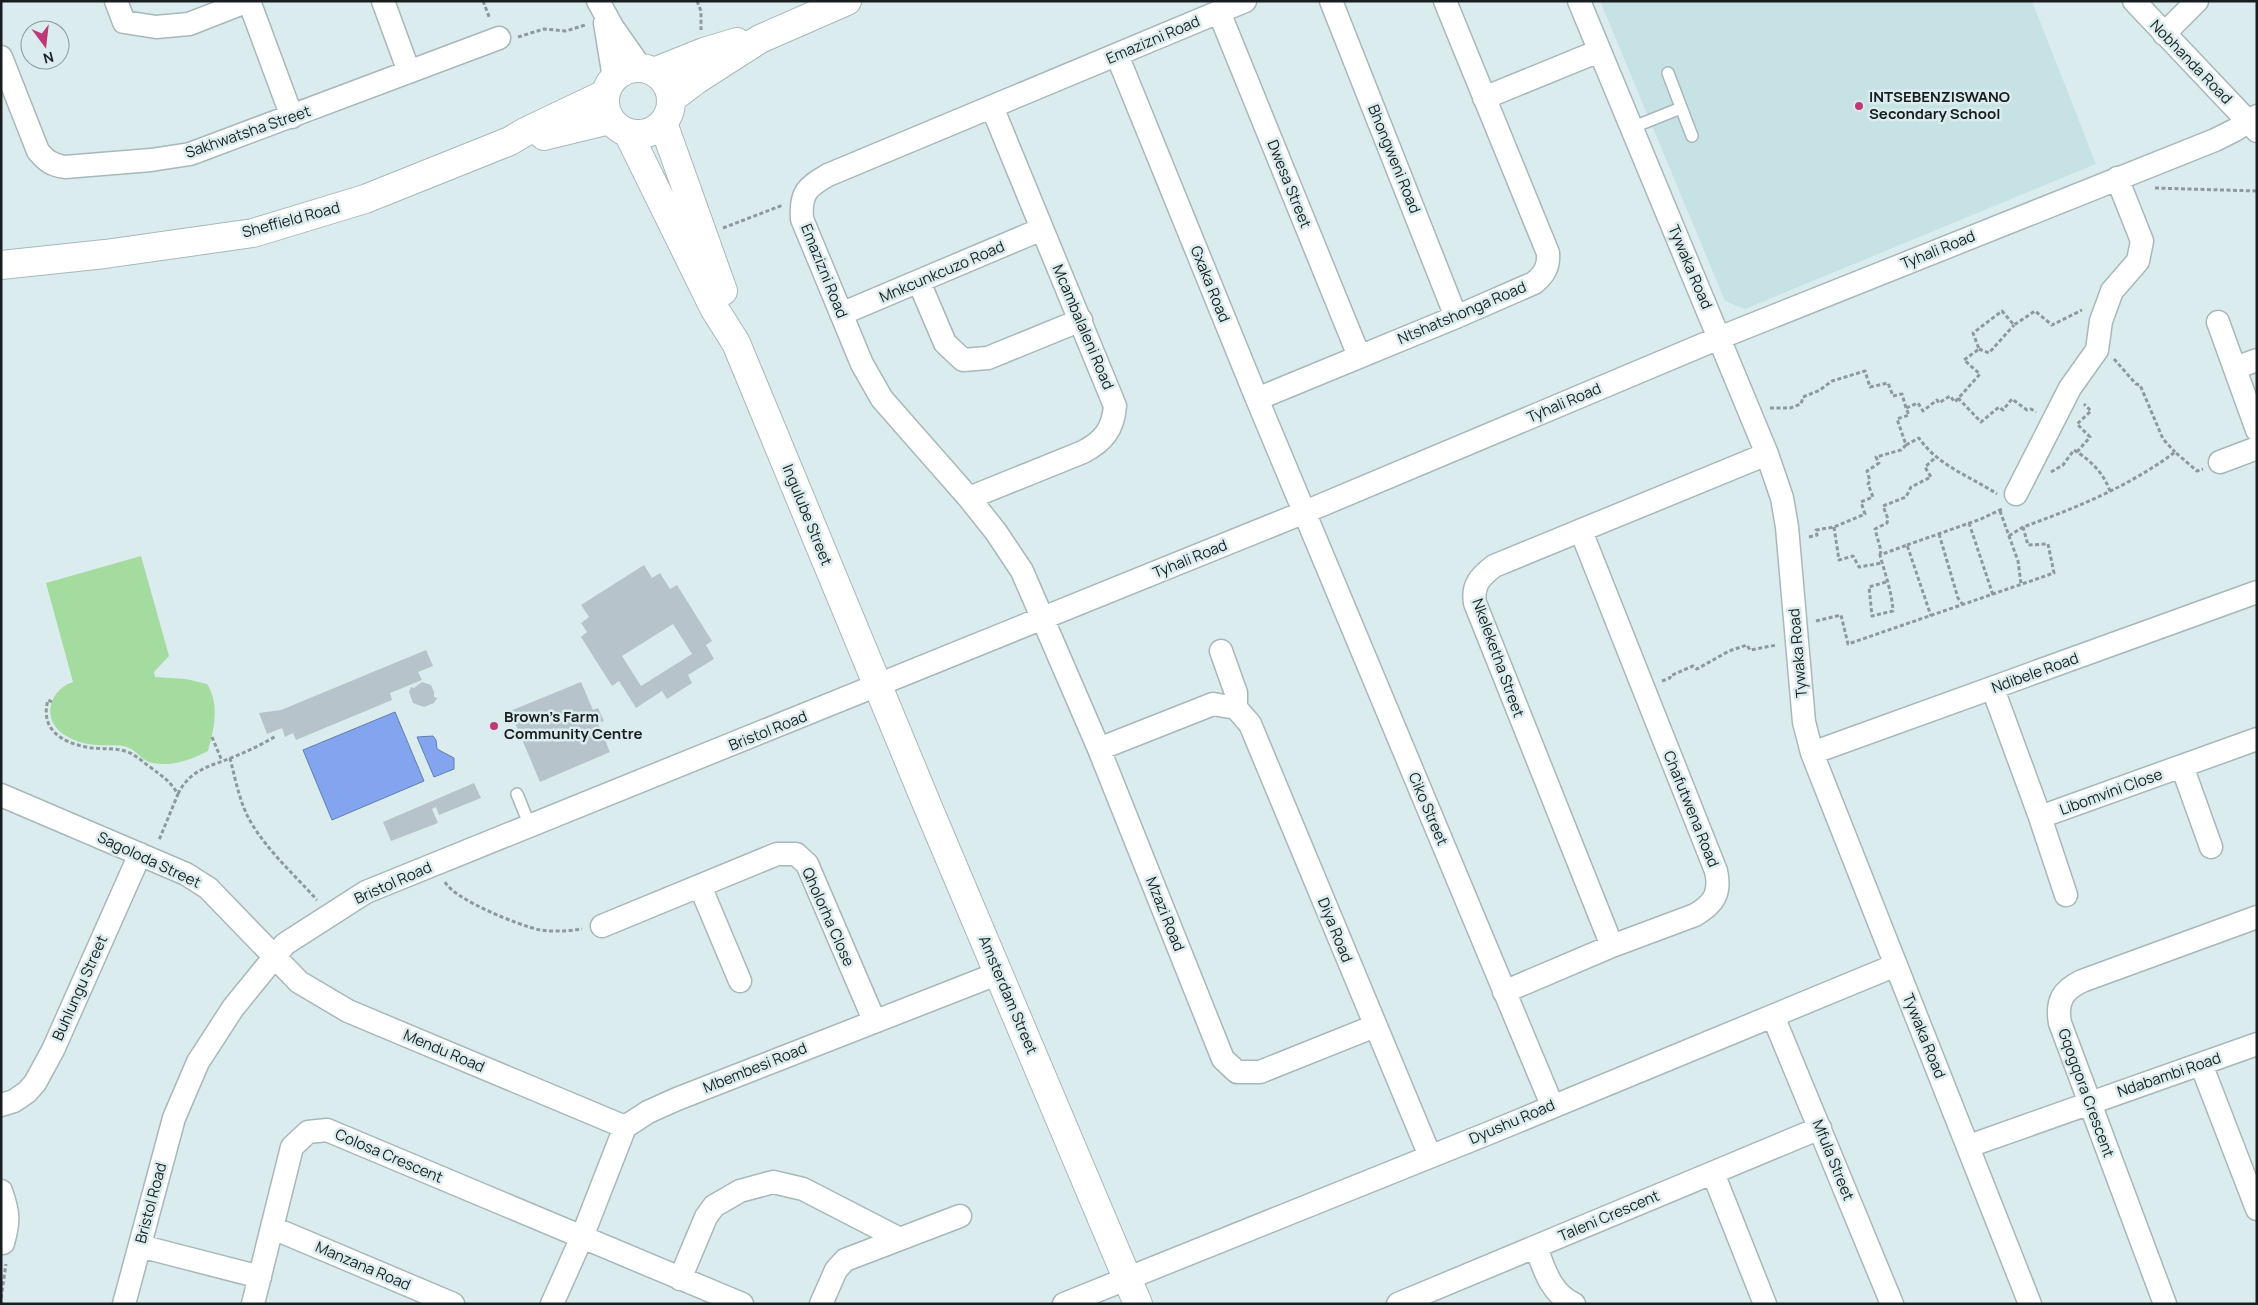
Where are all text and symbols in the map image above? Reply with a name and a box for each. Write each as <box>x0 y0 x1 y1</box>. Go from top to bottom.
street label: Emazizni Road <box>1103 10 1203 69</box>
street label: Nobhanda Road <box>2146 15 2237 108</box>
north arrow <box>20 20 70 70</box>
text: N <box>41 48 56 69</box>
place label: INTSEBENZISWANO Secondary School <box>1869 86 2010 124</box>
street label: Sakhwatsha Street <box>182 100 313 163</box>
marker: INTSEBENZISWANO Secondary School <box>1853 100 1865 112</box>
street label: Bhongweni Road <box>1363 101 1426 216</box>
street label: Dwesa Street <box>1262 137 1317 231</box>
street label: Sheffield Road <box>240 196 342 243</box>
street label: Emazizni Road <box>796 221 853 321</box>
street label: Tywaka Road <box>1663 221 1718 312</box>
street label: Tyhali Road <box>1897 225 1978 274</box>
street label: Mnkcunkcuzo Road <box>876 236 1008 307</box>
street label: Gxaka Road <box>1186 242 1235 325</box>
street label: Mcambalaleni Road <box>1048 261 1119 393</box>
street label: Ntshatshonga Road <box>1394 276 1529 349</box>
street label: Tyhali Road <box>1524 378 1604 428</box>
street label: Ingulube Street <box>778 461 837 569</box>
street label: Tyhali Road <box>1149 534 1230 583</box>
street label: Nkeleketha Street <box>1467 596 1530 720</box>
street label: Tywaka Road <box>1783 608 1812 699</box>
street label: Ndibele Road <box>1988 647 2081 698</box>
street label: Bristol Road <box>726 705 810 756</box>
place label: Brown's Farm Community Centre <box>504 706 643 744</box>
marker: Brown's Farm Community Centre <box>488 720 500 732</box>
street label: Chafutwena Road <box>1659 748 1724 870</box>
street label: Libomvini Close <box>2057 763 2165 820</box>
street label: Ciko Street <box>1404 769 1453 849</box>
street label: Sagoloda Street <box>94 826 204 893</box>
street label: Bristol Road <box>351 856 435 909</box>
street label: Qholorha Close <box>797 864 860 970</box>
street label: Mzazi Road <box>1141 874 1190 954</box>
street label: Diya Road <box>1313 894 1358 965</box>
street label: Buhlungu Street <box>47 932 112 1044</box>
street label: Amsterdam Street <box>974 932 1043 1057</box>
street label: Tywaka Road <box>1898 990 1951 1081</box>
street label: Mendu Road <box>400 1024 488 1077</box>
street label: Gqogqora Crescent <box>2053 1026 2120 1160</box>
street label: Mbembesi Road <box>700 1037 810 1098</box>
street label: Ndabambi Road <box>2114 1047 2223 1102</box>
street label: Dyushu Road <box>1466 1094 1558 1149</box>
street label: Mfula Street <box>1808 1116 1859 1203</box>
street label: Colosa Crescent <box>332 1123 446 1188</box>
street label: Bristol Road <box>130 1160 171 1245</box>
street label: Taleni Crescent <box>1555 1185 1663 1246</box>
street label: Manzana Road <box>312 1236 414 1295</box>

